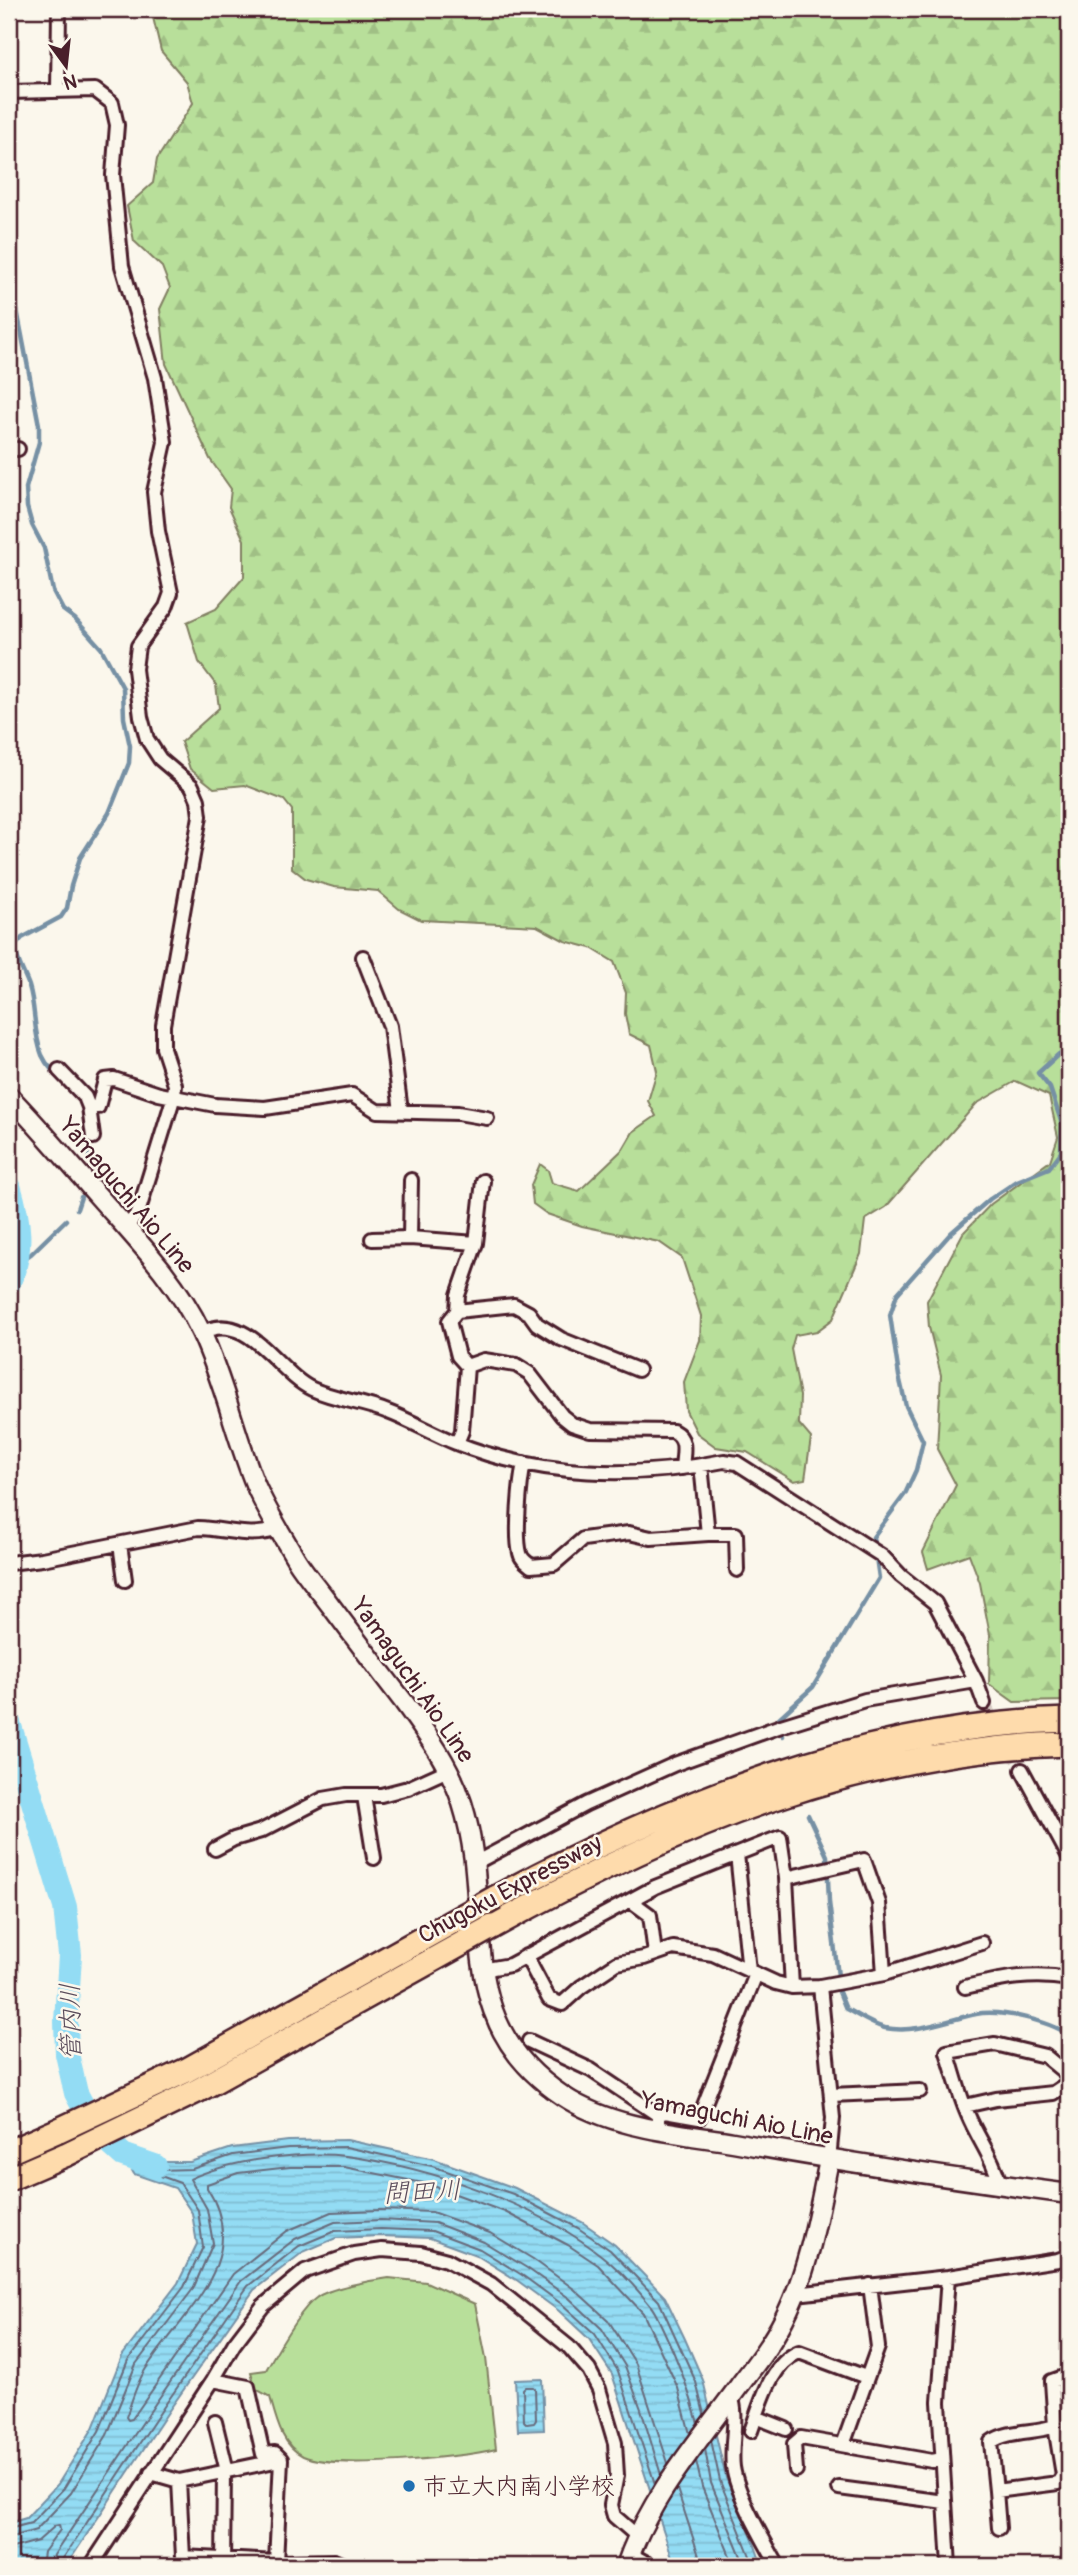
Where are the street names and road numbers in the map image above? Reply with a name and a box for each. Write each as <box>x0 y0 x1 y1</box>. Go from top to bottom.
street label: Yamaguchi Aio Line <box>52 1111 200 1279</box>
street label: Yamaguchi Aio Line <box>344 1591 480 1769</box>
street label: Chugoku Expressway <box>413 1829 607 1950</box>
street label: Yamaguchi Aio Line <box>638 2085 835 2151</box>

